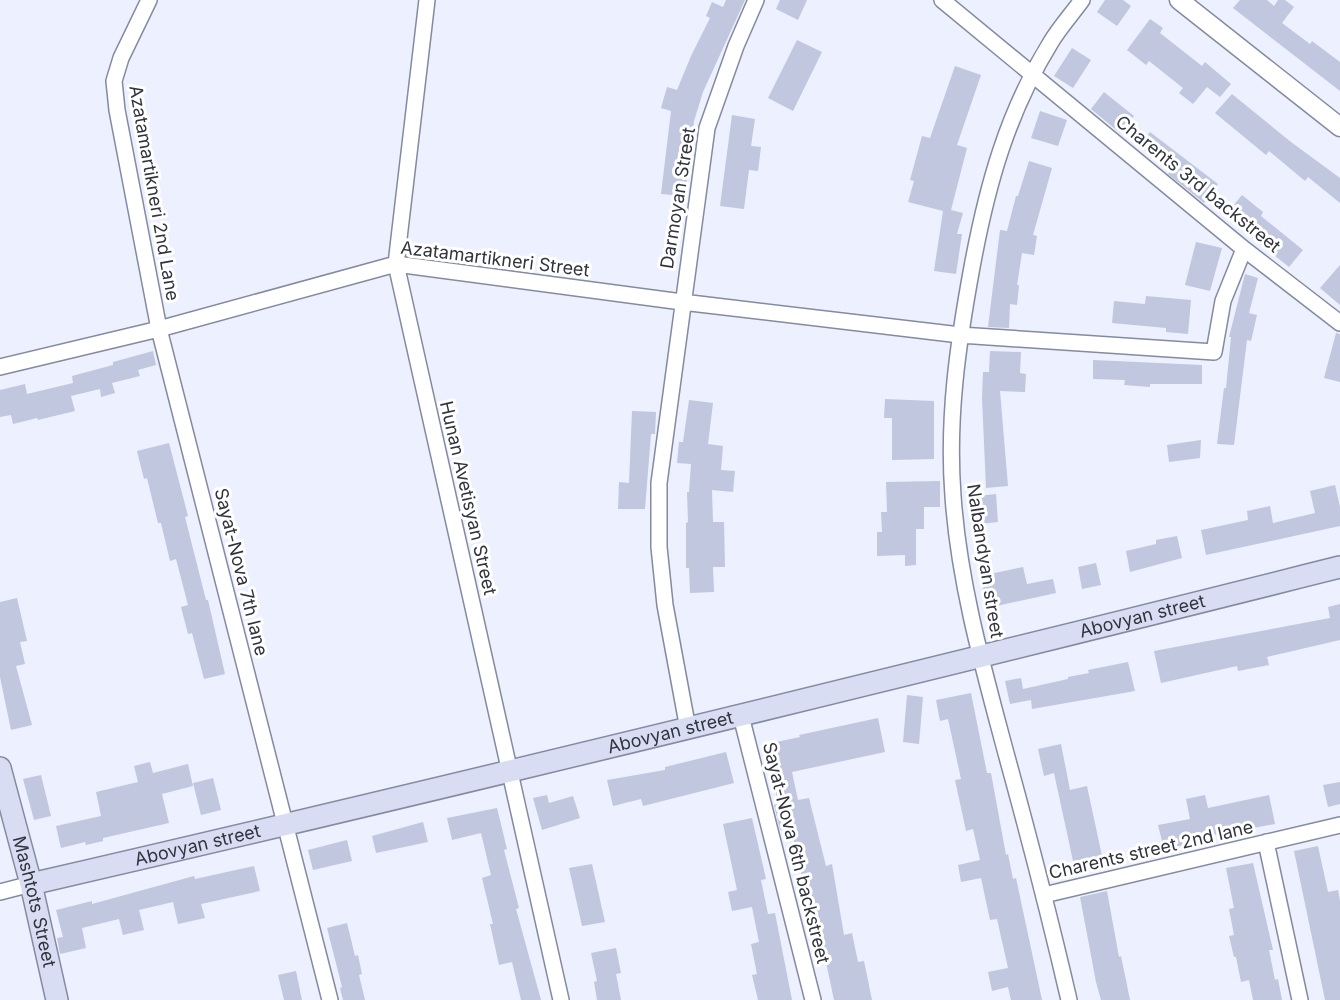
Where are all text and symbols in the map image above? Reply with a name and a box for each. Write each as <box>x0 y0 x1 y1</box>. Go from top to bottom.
street label: Azatamartikneri 2nd Lane <box>125 84 184 302</box>
street label: Charents 3rd backstreet <box>1112 111 1285 257</box>
street label: Darmoyan Street <box>656 126 699 270</box>
street label: Azatamartikneri Street <box>399 237 591 281</box>
street label: Hunan Avetisyan Street <box>436 399 501 597</box>
street label: Nalbandyan street <box>963 482 1008 640</box>
street label: Sayat-Nova 7th lane <box>210 486 272 658</box>
street label: Abovyan street <box>1077 590 1207 642</box>
street label: Abovyan street <box>605 707 735 757</box>
street label: Sayat-Nova 6th backstreet <box>759 740 834 966</box>
street label: Charents street 2nd lane <box>1047 816 1255 883</box>
street label: Abovyan street <box>132 820 263 870</box>
street label: Mashtots Street <box>9 834 60 969</box>

